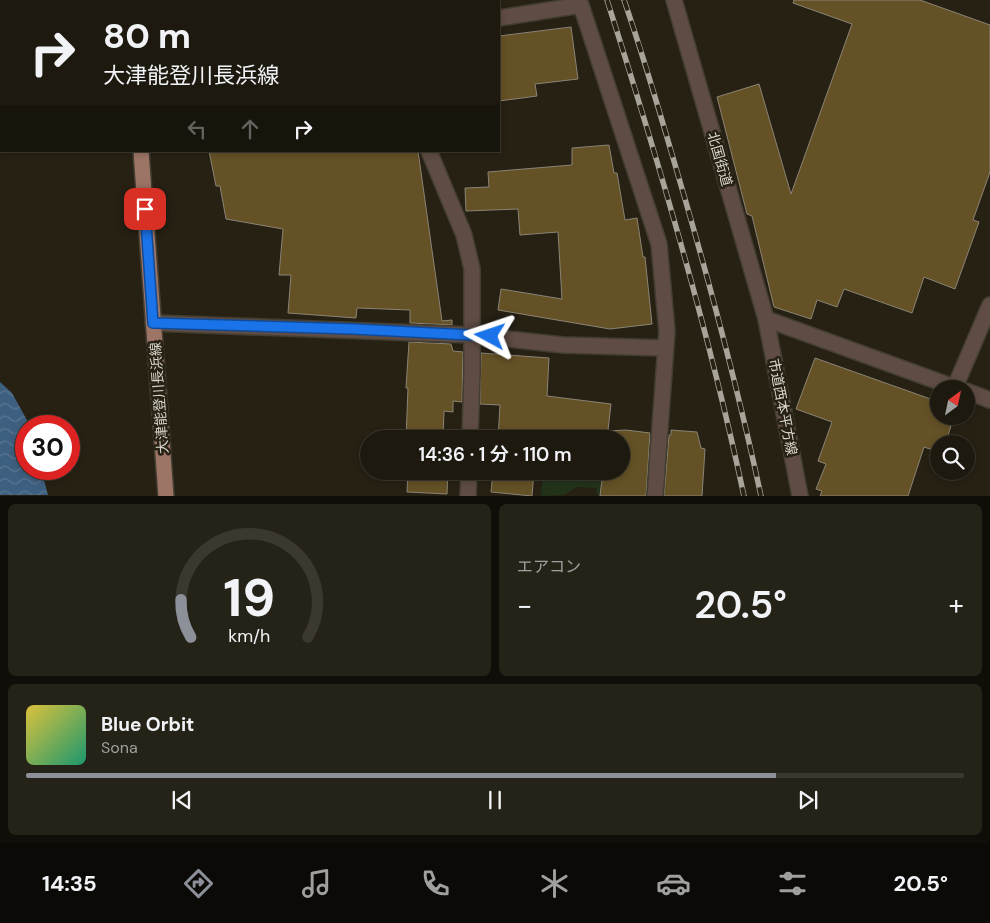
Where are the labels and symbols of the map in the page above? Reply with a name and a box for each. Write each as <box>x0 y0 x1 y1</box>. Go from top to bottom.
street label: 北国街道 <box>704 130 736 188</box>
pin <box>124 188 166 230</box>
position arrow <box>463 309 515 361</box>
street label: 大津能登川長浜線 <box>146 342 172 454</box>
street label: 市道西本平方線 <box>765 357 801 457</box>
north arrow <box>930 380 975 425</box>
speed limit sign: 30 <box>15 415 80 480</box>

